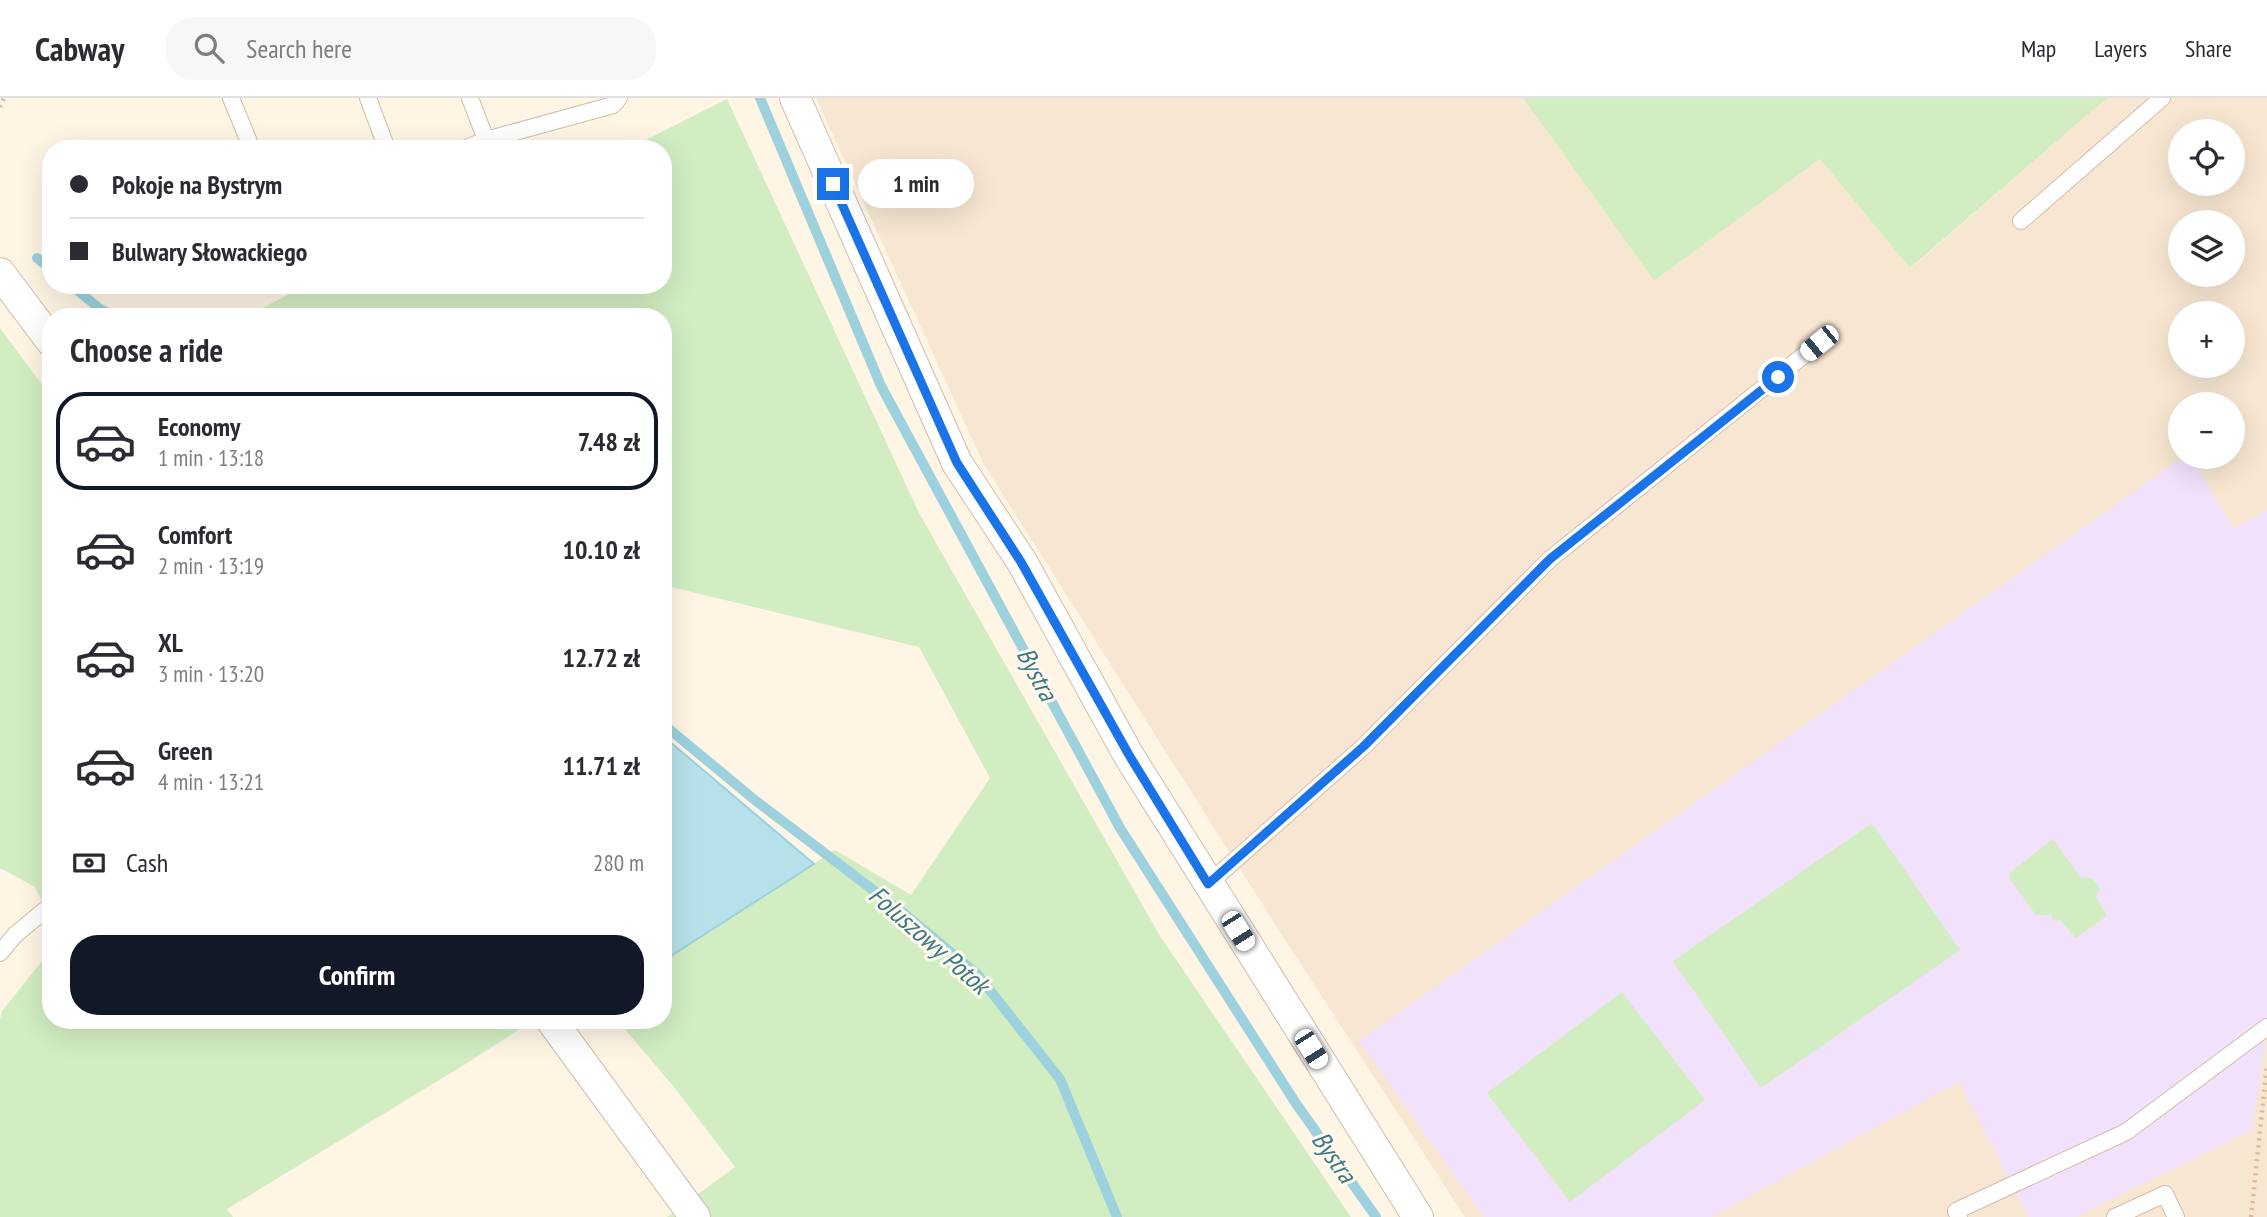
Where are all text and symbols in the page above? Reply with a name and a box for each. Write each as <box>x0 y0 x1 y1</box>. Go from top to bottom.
search box <box>166 17 656 80</box>
text: Cabway <box>35 27 124 70</box>
icon: search <box>190 29 228 67</box>
text: Search here <box>246 32 352 65</box>
text: Map <box>2021 33 2056 64</box>
text: Layers <box>2094 33 2147 64</box>
text: Share <box>2185 33 2232 64</box>
map controls <box>2168 119 2245 469</box>
button: locate <box>2168 119 2245 196</box>
callout: 1 min <box>858 160 973 208</box>
text: Pokoje na Bystrym <box>112 168 282 201</box>
route end <box>817 168 849 200</box>
text: 1 min <box>893 169 939 198</box>
button: layers <box>2168 210 2245 287</box>
text: Bulwary Słowackiego <box>112 235 307 268</box>
button: + <box>2168 301 2245 378</box>
car <box>1797 322 1842 364</box>
text: Choose a ride <box>70 329 223 371</box>
route start <box>1762 361 1794 393</box>
button: − <box>2168 392 2245 469</box>
icon: car <box>74 410 137 473</box>
text: Economy <box>158 410 240 443</box>
text: 7.48 zł <box>578 425 640 458</box>
text: 1 min · 13:18 <box>158 443 264 472</box>
icon: car <box>74 518 137 581</box>
text: Comfort <box>158 518 232 551</box>
text: 10.10 zł <box>563 533 640 566</box>
text: 2 min · 13:19 <box>158 551 264 580</box>
icon: car <box>74 626 137 689</box>
text: XL <box>158 626 183 659</box>
text: 12.72 zł <box>563 641 640 674</box>
water label: Bystra <box>1010 642 1066 707</box>
text: 3 min · 13:20 <box>158 659 264 688</box>
icon: car <box>74 734 137 797</box>
text: Green <box>158 734 213 767</box>
text: 11.71 zł <box>563 749 640 782</box>
text: 4 min · 13:21 <box>158 767 264 796</box>
icon: cash <box>70 844 108 882</box>
text: Cash <box>126 846 168 879</box>
text: 280 m <box>593 848 644 877</box>
water label: Foluszowy Potok <box>862 878 998 1003</box>
car <box>1218 908 1259 954</box>
button: Confirm <box>70 935 644 1015</box>
car <box>1291 1026 1332 1072</box>
water label: Bystra <box>1305 1125 1365 1190</box>

